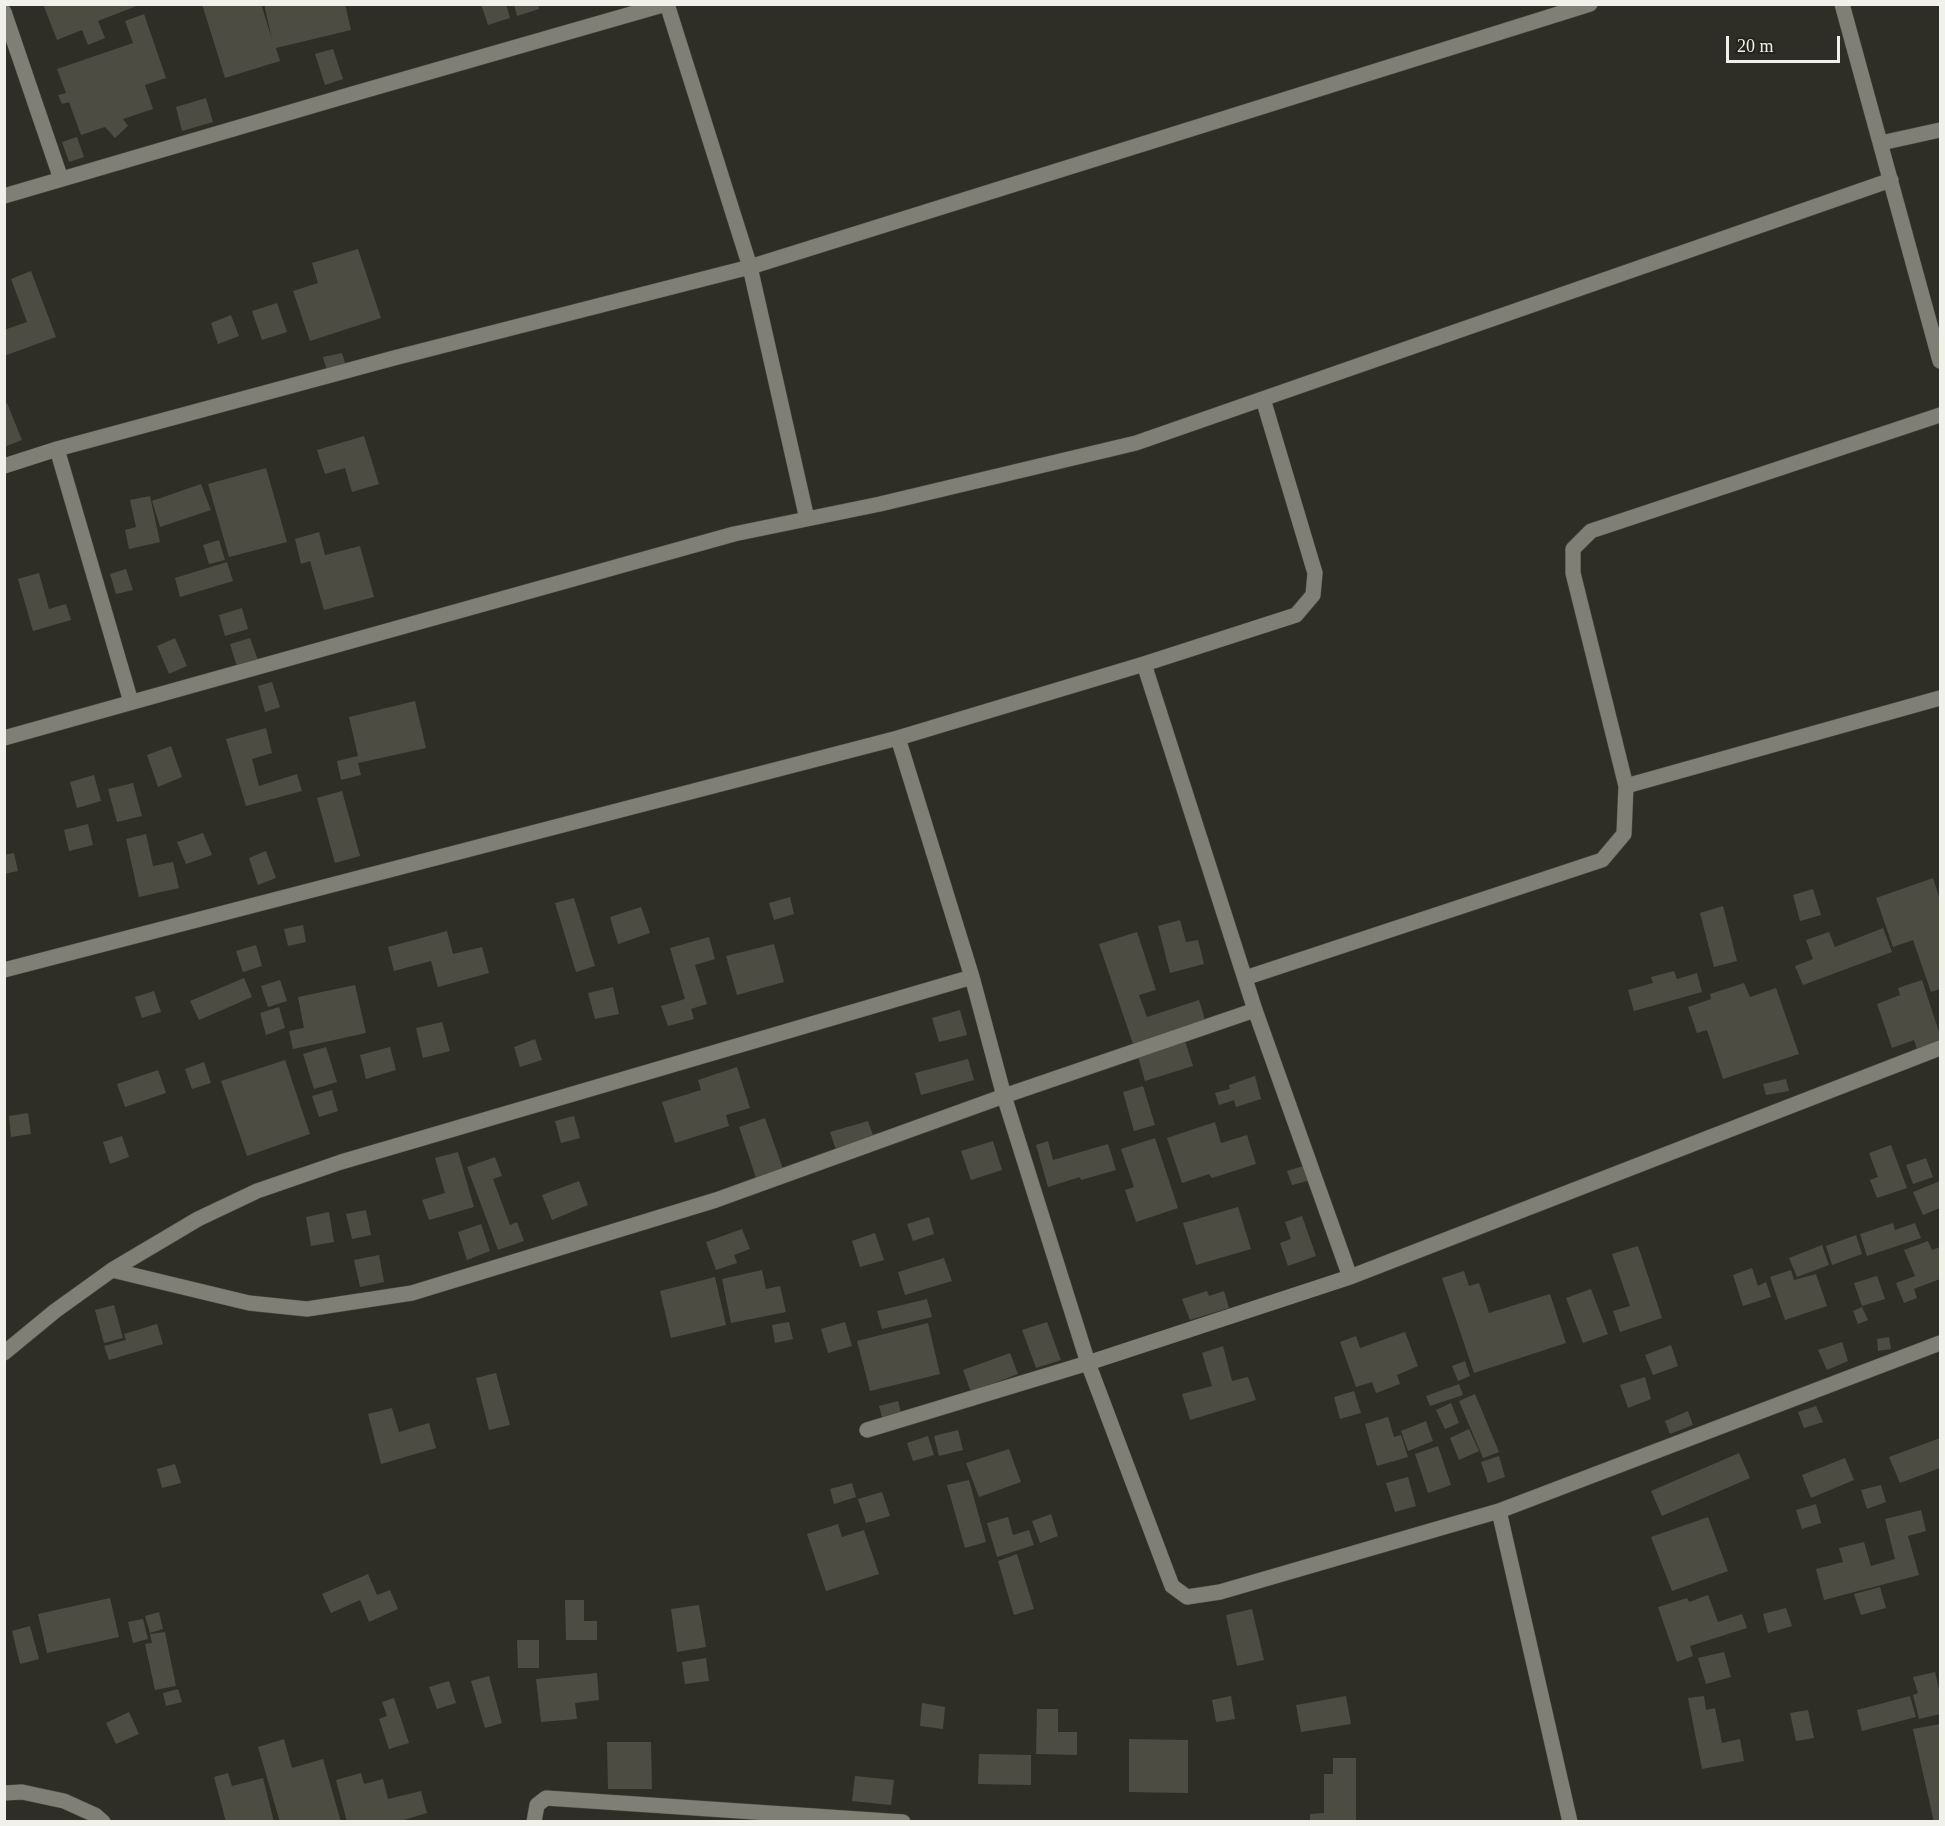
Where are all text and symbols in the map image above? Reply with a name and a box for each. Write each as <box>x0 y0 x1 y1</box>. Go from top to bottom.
scale bar <box>1729 24 1843 62</box>
text: 20 m <box>1737 36 1774 56</box>

